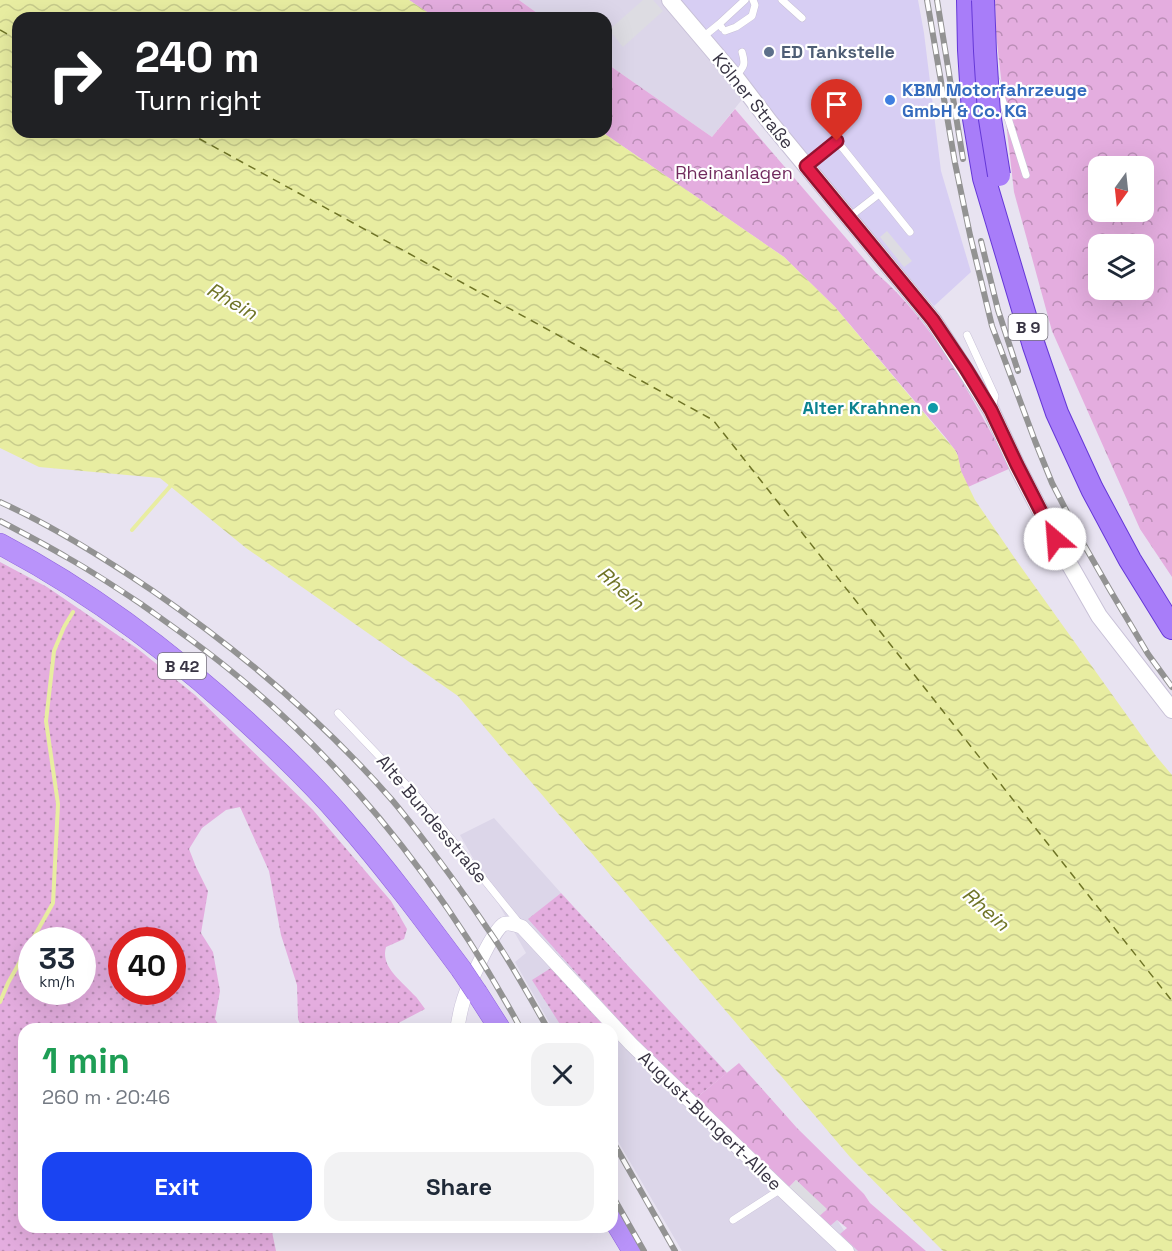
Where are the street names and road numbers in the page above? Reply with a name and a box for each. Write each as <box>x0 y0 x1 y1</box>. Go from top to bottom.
street label: Kölner Straße <box>708 48 799 154</box>
road number: B 9 <box>1008 314 1048 340</box>
road number: B 42 <box>158 653 206 679</box>
street label: Alte Bundesstraße <box>372 750 493 888</box>
street label: August-Bungert-Allee <box>634 1046 787 1195</box>

